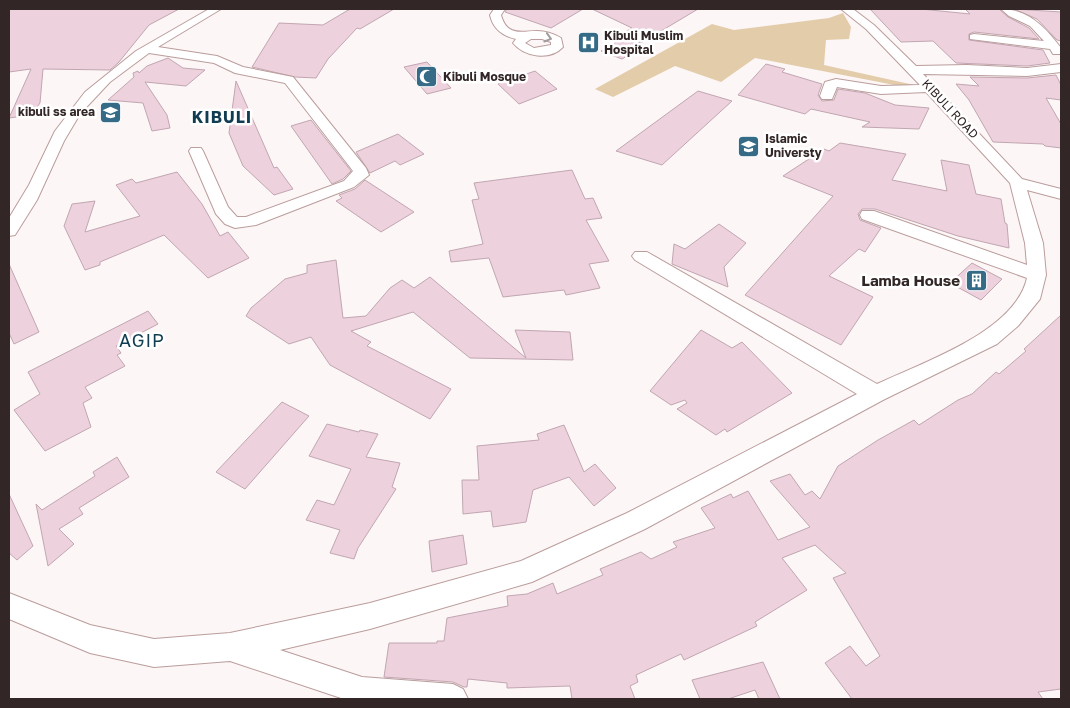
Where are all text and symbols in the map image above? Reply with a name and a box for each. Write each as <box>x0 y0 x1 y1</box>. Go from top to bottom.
place label: Kibuli Muslim Hospital <box>604 28 683 57</box>
hospital icon: Kibuli Muslim Hospital <box>576 31 600 55</box>
one-way arrow <box>543 32 552 42</box>
mosque icon: Kibuli Mosque <box>415 65 439 89</box>
place label: Kibuli Mosque <box>443 69 526 84</box>
street label: KIBULI ROAD <box>919 76 982 141</box>
school or university icon: kibuli ss area <box>99 100 123 124</box>
place label: kibuli ss area <box>18 104 95 119</box>
district label: KIBULI <box>192 107 252 127</box>
place label: Islamic Universty <box>765 131 823 160</box>
school or university icon: Islamic Universty <box>737 134 761 158</box>
building icon: Lamba House <box>964 269 988 293</box>
place label: Lamba House <box>861 271 960 289</box>
district label: AGIP <box>119 329 165 351</box>

